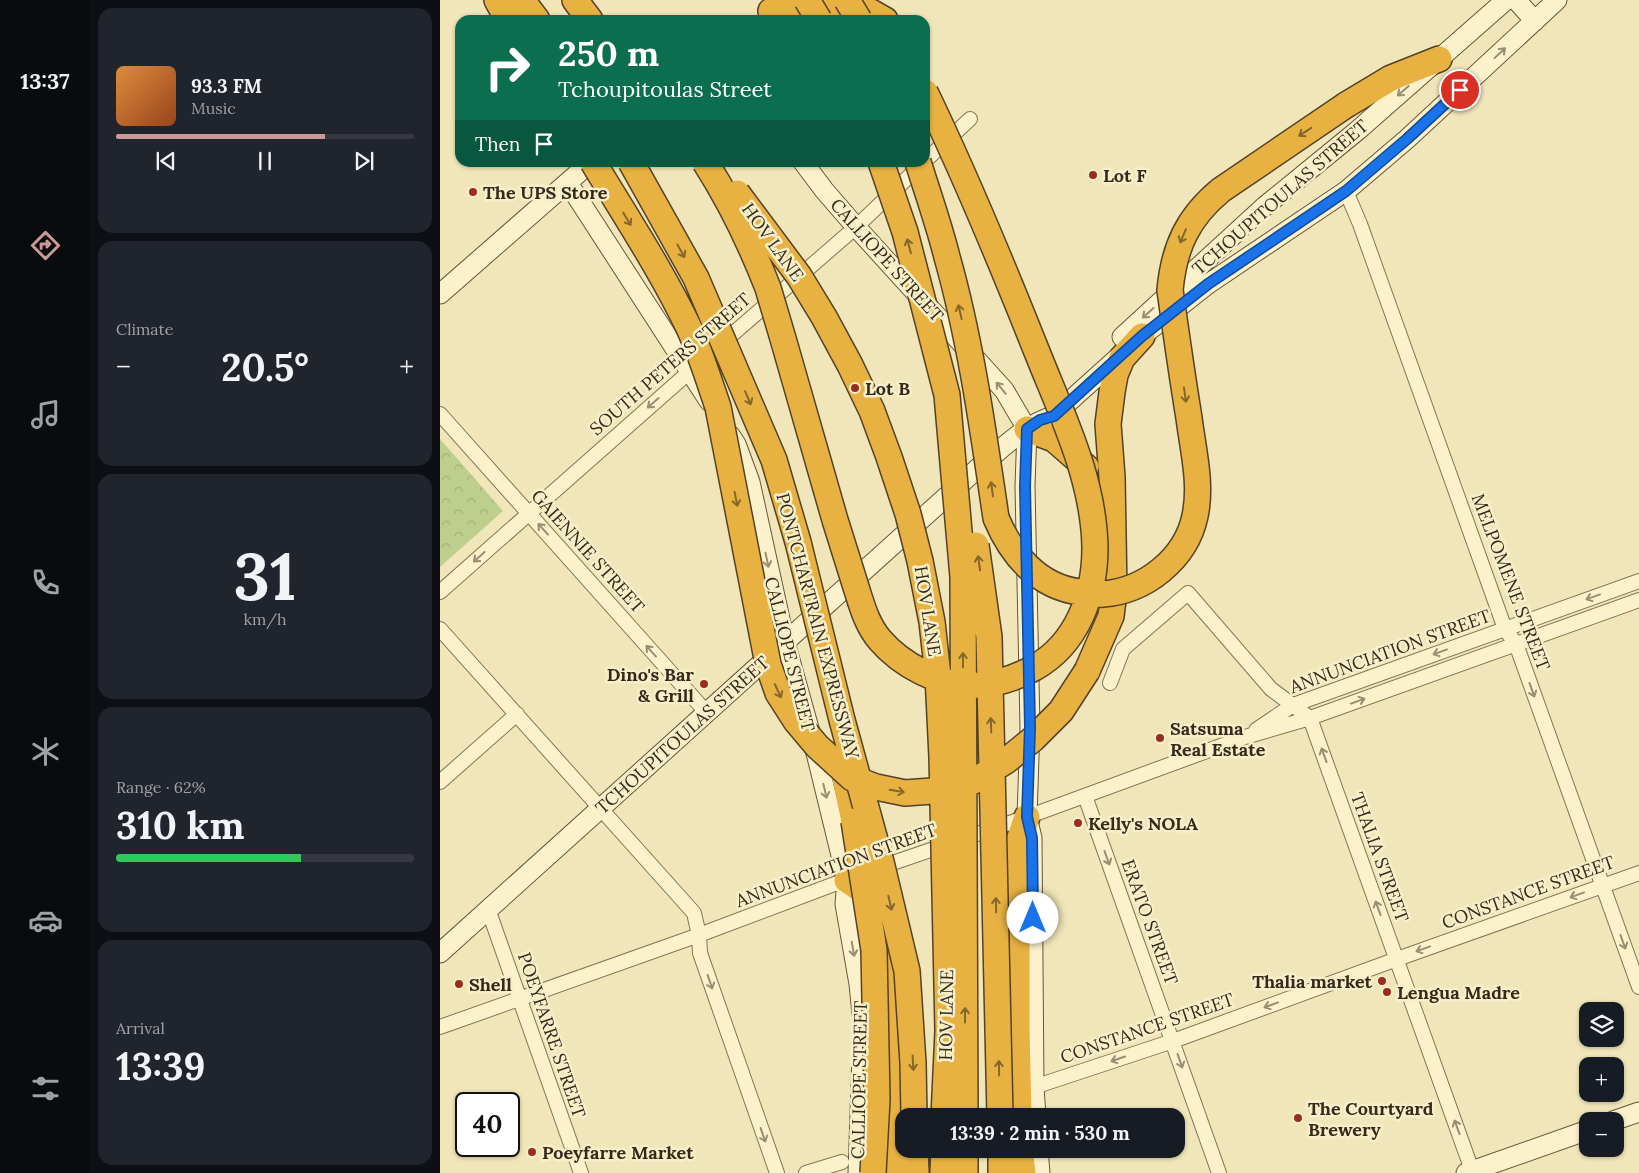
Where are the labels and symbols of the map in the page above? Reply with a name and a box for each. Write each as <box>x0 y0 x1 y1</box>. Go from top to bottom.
one-way arrow <box>1494 47 1507 59</box>
pin <box>1439 69 1481 111</box>
one-way arrow <box>1396 85 1409 97</box>
street label: TCHOUPITOULAS STREET <box>1187 114 1373 280</box>
one-way arrow <box>1299 127 1313 137</box>
place label: Lot F <box>1103 164 1147 187</box>
marker: Lot F <box>1087 169 1099 181</box>
place label: The UPS Store <box>483 181 608 204</box>
marker: The UPS Store <box>467 186 479 198</box>
street label: CALLIOPE STREET <box>826 194 949 327</box>
street label: HOV LANE <box>737 198 809 286</box>
one-way arrow <box>623 212 633 226</box>
one-way arrow <box>1178 228 1188 243</box>
one-way arrow <box>904 239 913 255</box>
one-way arrow <box>676 243 686 257</box>
street label: SOUTH PETERS STREET <box>585 287 756 440</box>
one-way arrow <box>955 304 964 320</box>
one-way arrow <box>1142 307 1155 319</box>
place label: Lot B <box>865 377 910 400</box>
marker: Lot B <box>849 382 861 394</box>
one-way arrow <box>995 382 1006 395</box>
one-way arrow <box>1180 387 1190 403</box>
one-way arrow <box>744 390 754 405</box>
one-way arrow <box>647 397 660 409</box>
one-way arrow <box>987 481 997 497</box>
street label: GAIENNIE STREET <box>526 484 650 618</box>
one-way arrow <box>731 490 741 506</box>
street label: PONTCHARTRAIN EXPRESSWAY <box>771 490 865 762</box>
street label: MELPOMENE STREET <box>1467 490 1556 674</box>
one-way arrow <box>537 523 549 536</box>
one-way arrow <box>473 551 486 563</box>
one-way arrow <box>763 551 772 567</box>
one-way arrow <box>974 556 984 572</box>
street label: HOV LANE <box>909 564 947 658</box>
street label: CALLIOPE STREET <box>760 574 820 734</box>
one-way arrow <box>1586 593 1601 602</box>
street label: ANNUNCIATION STREET <box>1285 604 1494 698</box>
one-way arrow <box>645 644 657 657</box>
one-way arrow <box>1433 648 1448 657</box>
street label: TCHOUPITOULAS STREET <box>590 651 774 819</box>
one-way arrow <box>959 652 968 668</box>
place label: Dino's Bar & Grill <box>607 663 694 707</box>
marker: Dino's Bar & Grill <box>698 678 710 690</box>
one-way arrow <box>1528 682 1537 697</box>
one-way arrow <box>774 683 784 698</box>
one-way arrow <box>1350 696 1365 705</box>
one-way arrow <box>986 717 996 734</box>
place label: Satsuma Real Estate <box>1170 717 1266 761</box>
marker: Satsuma Real Estate <box>1154 732 1166 744</box>
one-way arrow <box>1318 748 1328 764</box>
one-way arrow <box>821 782 830 798</box>
one-way arrow <box>889 787 905 797</box>
street label: THALIA STREET <box>1346 789 1414 925</box>
place label: Kelly's NOLA <box>1088 812 1198 835</box>
marker: Kelly's NOLA <box>1072 817 1084 829</box>
street label: ANNUNCIATION STREET <box>731 818 940 912</box>
one-way arrow <box>1103 850 1112 866</box>
street label: CONSTANCE STREET <box>1439 850 1618 934</box>
street label: ERATO STREET <box>1117 856 1183 988</box>
position arrow <box>1006 891 1058 943</box>
one-way arrow <box>1569 891 1585 900</box>
one-way arrow <box>886 894 895 910</box>
one-way arrow <box>991 897 1000 913</box>
one-way arrow <box>1373 900 1383 916</box>
one-way arrow <box>1619 933 1628 949</box>
one-way arrow <box>849 941 859 957</box>
one-way arrow <box>1416 945 1432 954</box>
street label: POEYFARRE STREET <box>513 949 591 1121</box>
street label: HOV LANE <box>934 969 958 1061</box>
place label: Thalia market <box>1252 970 1373 993</box>
place label: Shell <box>469 973 512 996</box>
one-way arrow <box>705 974 715 990</box>
marker: Thalia market <box>1376 975 1388 987</box>
marker: Shell <box>453 978 465 990</box>
place label: Lengua Madre <box>1397 981 1520 1004</box>
marker: Lengua Madre <box>1381 986 1393 998</box>
street label: CONSTANCE STREET <box>1057 987 1237 1069</box>
street label: CALLIOPE STREET <box>846 1000 872 1159</box>
one-way arrow <box>1264 1001 1279 1010</box>
one-way arrow <box>960 1007 970 1024</box>
one-way arrow <box>1175 1052 1185 1068</box>
one-way arrow <box>908 1055 917 1071</box>
one-way arrow <box>1110 1055 1126 1064</box>
one-way arrow <box>994 1060 1004 1076</box>
speed limit sign: 40 <box>455 1092 520 1157</box>
place label: The Courtyard Brewery <box>1308 1097 1434 1141</box>
marker: The Courtyard Brewery <box>1292 1112 1304 1124</box>
one-way arrow <box>1452 1120 1461 1135</box>
one-way arrow <box>759 1127 768 1142</box>
place label: Poeyfarre Market <box>542 1141 694 1164</box>
marker: Poeyfarre Market <box>526 1146 538 1158</box>

